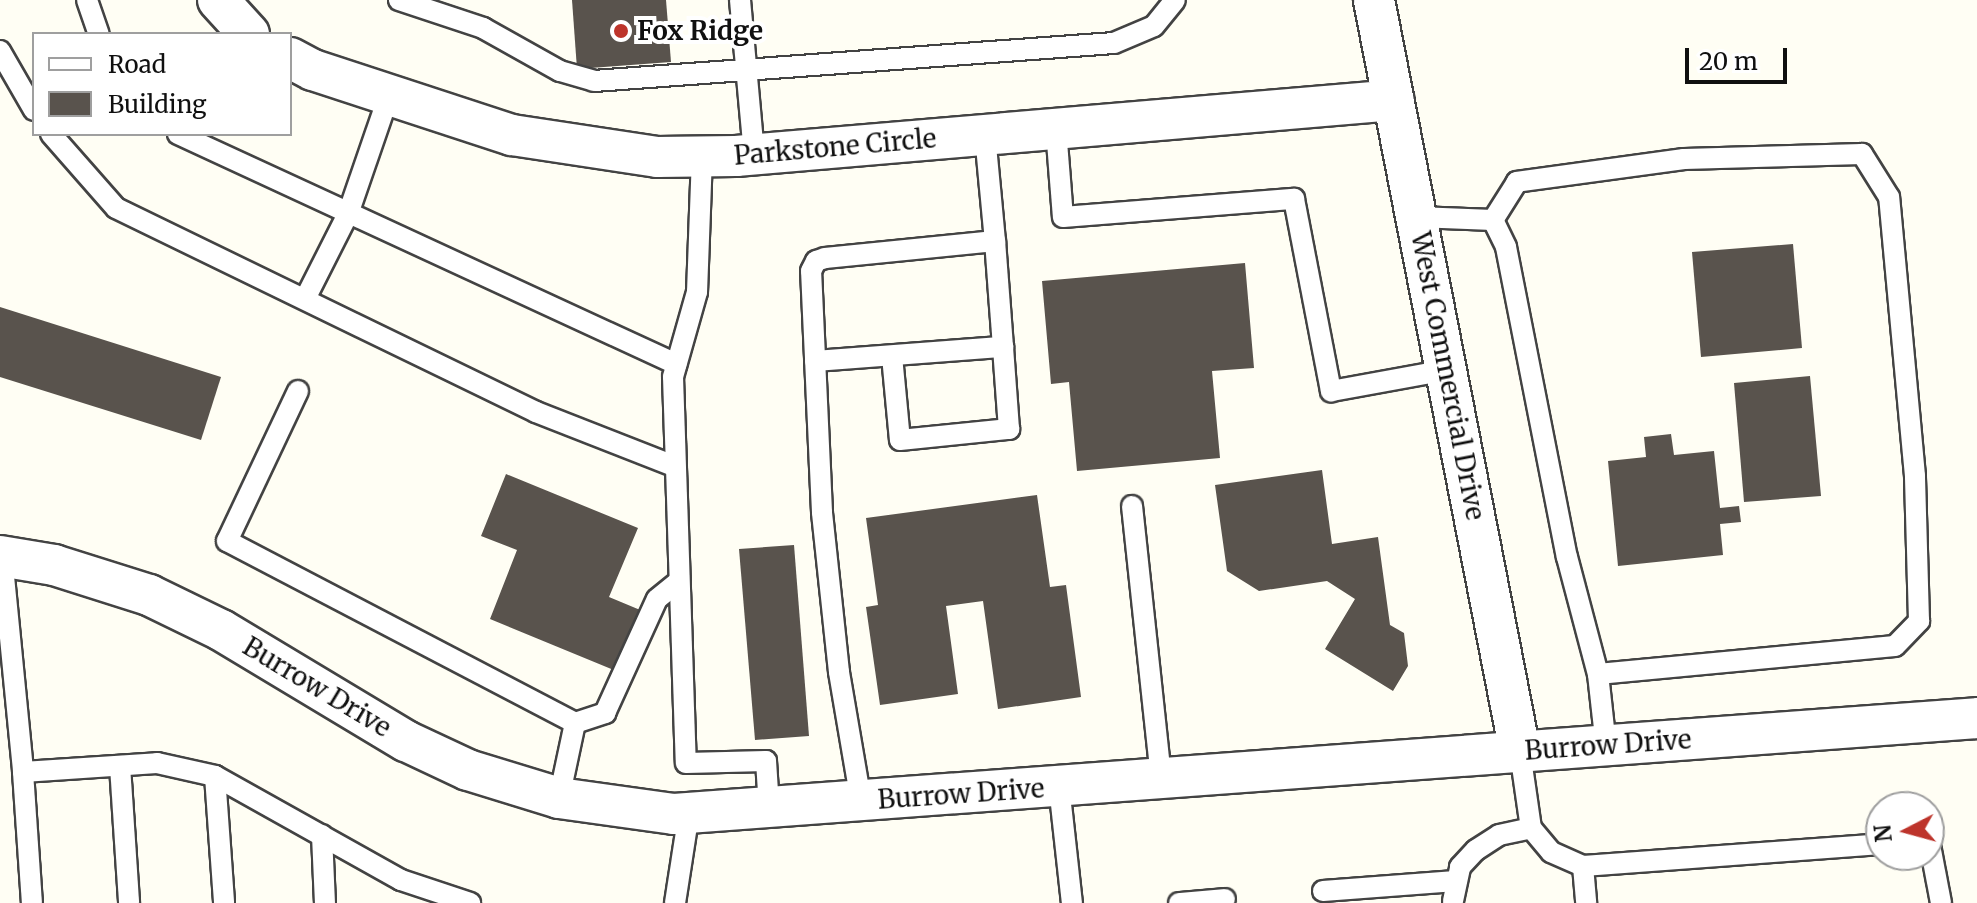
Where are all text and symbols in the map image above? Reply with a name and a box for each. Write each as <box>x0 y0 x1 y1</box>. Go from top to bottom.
place label: Fox Ridge <box>637 15 763 47</box>
marker: Fox Ridge <box>612 22 630 40</box>
legend <box>32 32 292 136</box>
scale bar <box>1689 32 1791 82</box>
text: 20 m <box>1699 46 1758 77</box>
text: Road <box>108 49 166 80</box>
text: Building <box>108 89 207 120</box>
street label: Parkstone Circle <box>733 123 937 171</box>
street label: West Commercial Drive <box>1405 229 1491 523</box>
street label: Burrow Drive <box>237 631 397 743</box>
street label: Burrow Drive <box>1524 724 1692 766</box>
street label: Burrow Drive <box>877 773 1045 815</box>
north arrow <box>1865 791 1945 871</box>
text: N <box>1868 823 1898 843</box>

